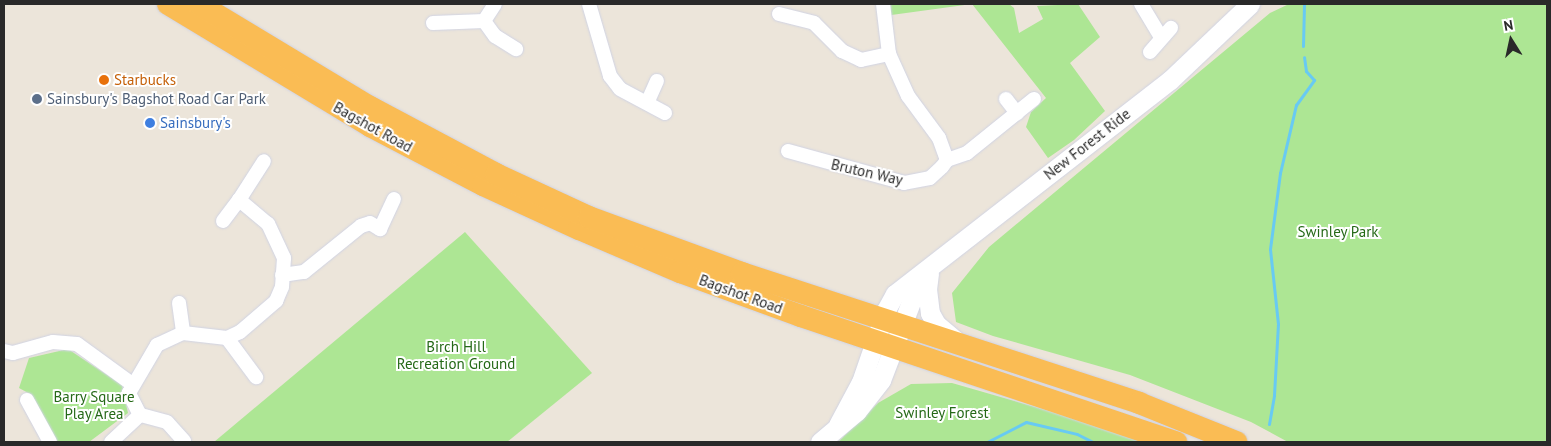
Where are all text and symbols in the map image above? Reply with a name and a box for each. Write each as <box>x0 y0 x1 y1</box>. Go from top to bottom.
north arrow <box>1486 15 1536 65</box>
text: N <box>1502 16 1514 35</box>
place label: Starbucks <box>114 71 176 89</box>
marker: Starbucks <box>98 74 110 86</box>
place label: Sainsbury's Bagshot Road Car Park <box>47 90 266 108</box>
marker: Sainsbury's Bagshot Road Car Park <box>31 93 43 105</box>
street label: Bagshot Road <box>330 98 416 156</box>
street label: New Forest Ride <box>1040 105 1134 183</box>
place label: Sainsbury's <box>160 114 231 132</box>
marker: Sainsbury's <box>144 117 156 129</box>
street label: Bruton Way <box>829 155 905 189</box>
park label: Swinley Park <box>1297 223 1379 241</box>
street label: Bagshot Road <box>697 271 785 317</box>
park label: Birch Hill Recreation Ground <box>397 337 515 372</box>
park label: Barry Square Play Area <box>53 387 135 422</box>
park label: Swinley Forest <box>895 404 989 422</box>

